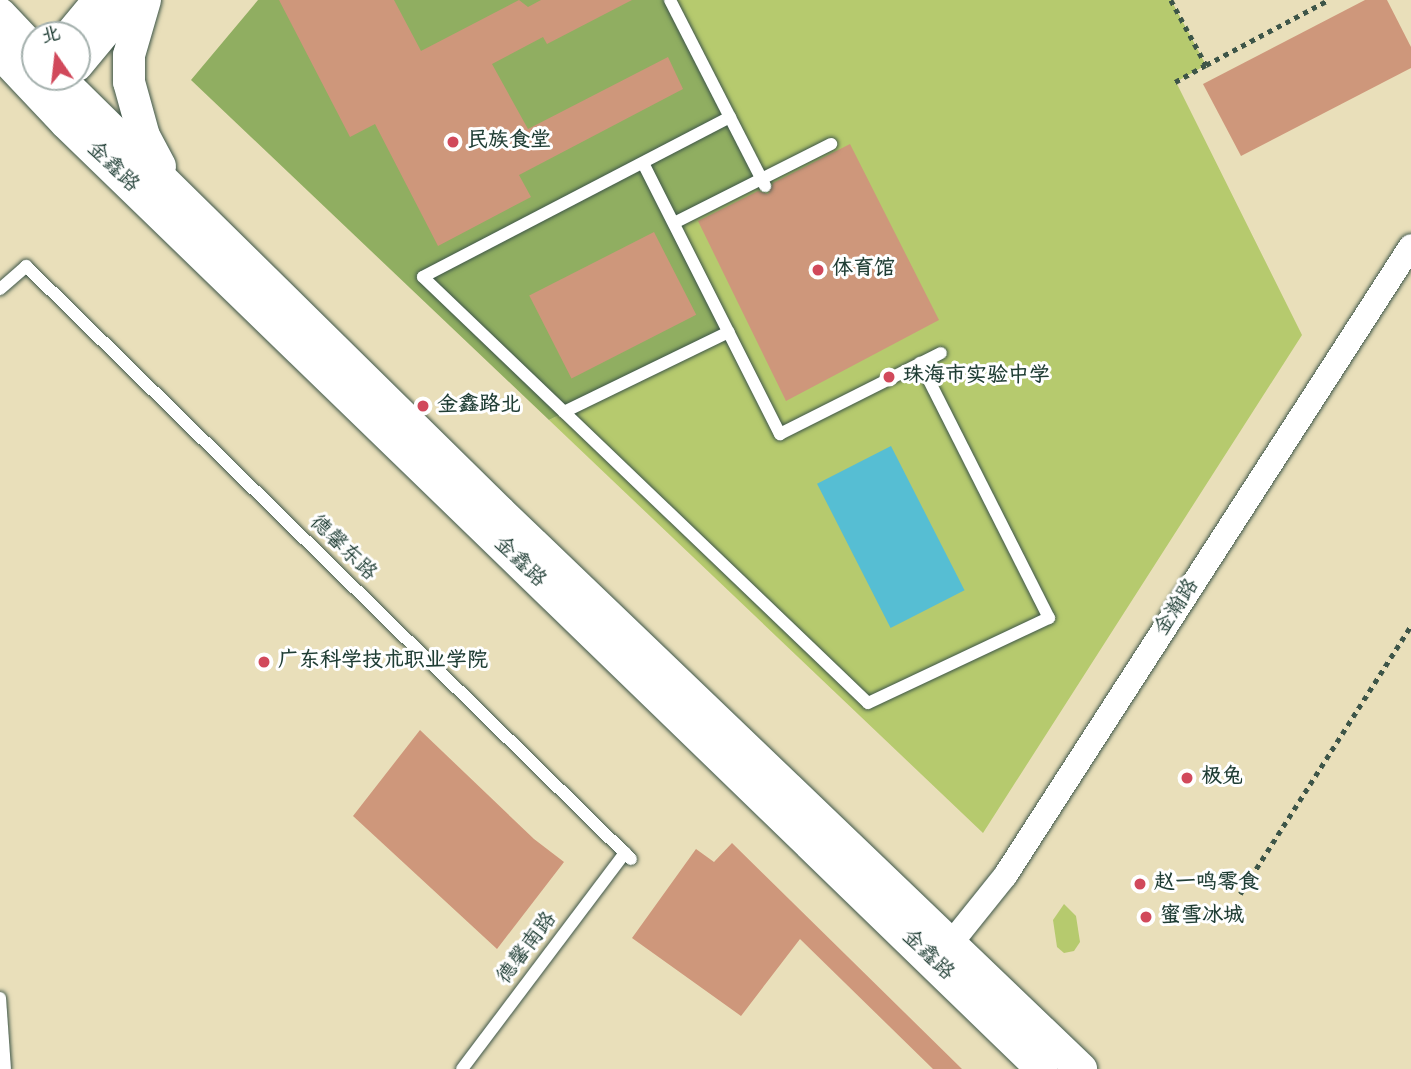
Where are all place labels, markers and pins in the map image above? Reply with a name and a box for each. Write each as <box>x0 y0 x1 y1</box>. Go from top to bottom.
place label: 民族食堂 <box>467 129 551 155</box>
marker: 民族食堂 <box>445 134 461 150</box>
place label: 体育馆 <box>832 257 895 283</box>
marker: 体育馆 <box>810 262 826 278</box>
place label: 珠海市实验中学 <box>903 364 1050 390</box>
marker: 珠海市实验中学 <box>881 369 897 385</box>
place label: 金鑫路北 <box>437 393 521 419</box>
marker: 金鑫路北 <box>415 398 431 414</box>
place label: 广东科学技术职业学院 <box>278 649 488 675</box>
marker: 广东科学技术职业学院 <box>256 654 272 670</box>
place label: 极兔 <box>1201 765 1243 791</box>
marker: 极兔 <box>1179 770 1195 786</box>
place label: 赵一鸣零食 <box>1154 871 1259 897</box>
marker: 赵一鸣零食 <box>1132 876 1148 892</box>
place label: 蜜雪冰城 <box>1160 904 1244 930</box>
marker: 蜜雪冰城 <box>1138 909 1154 925</box>

